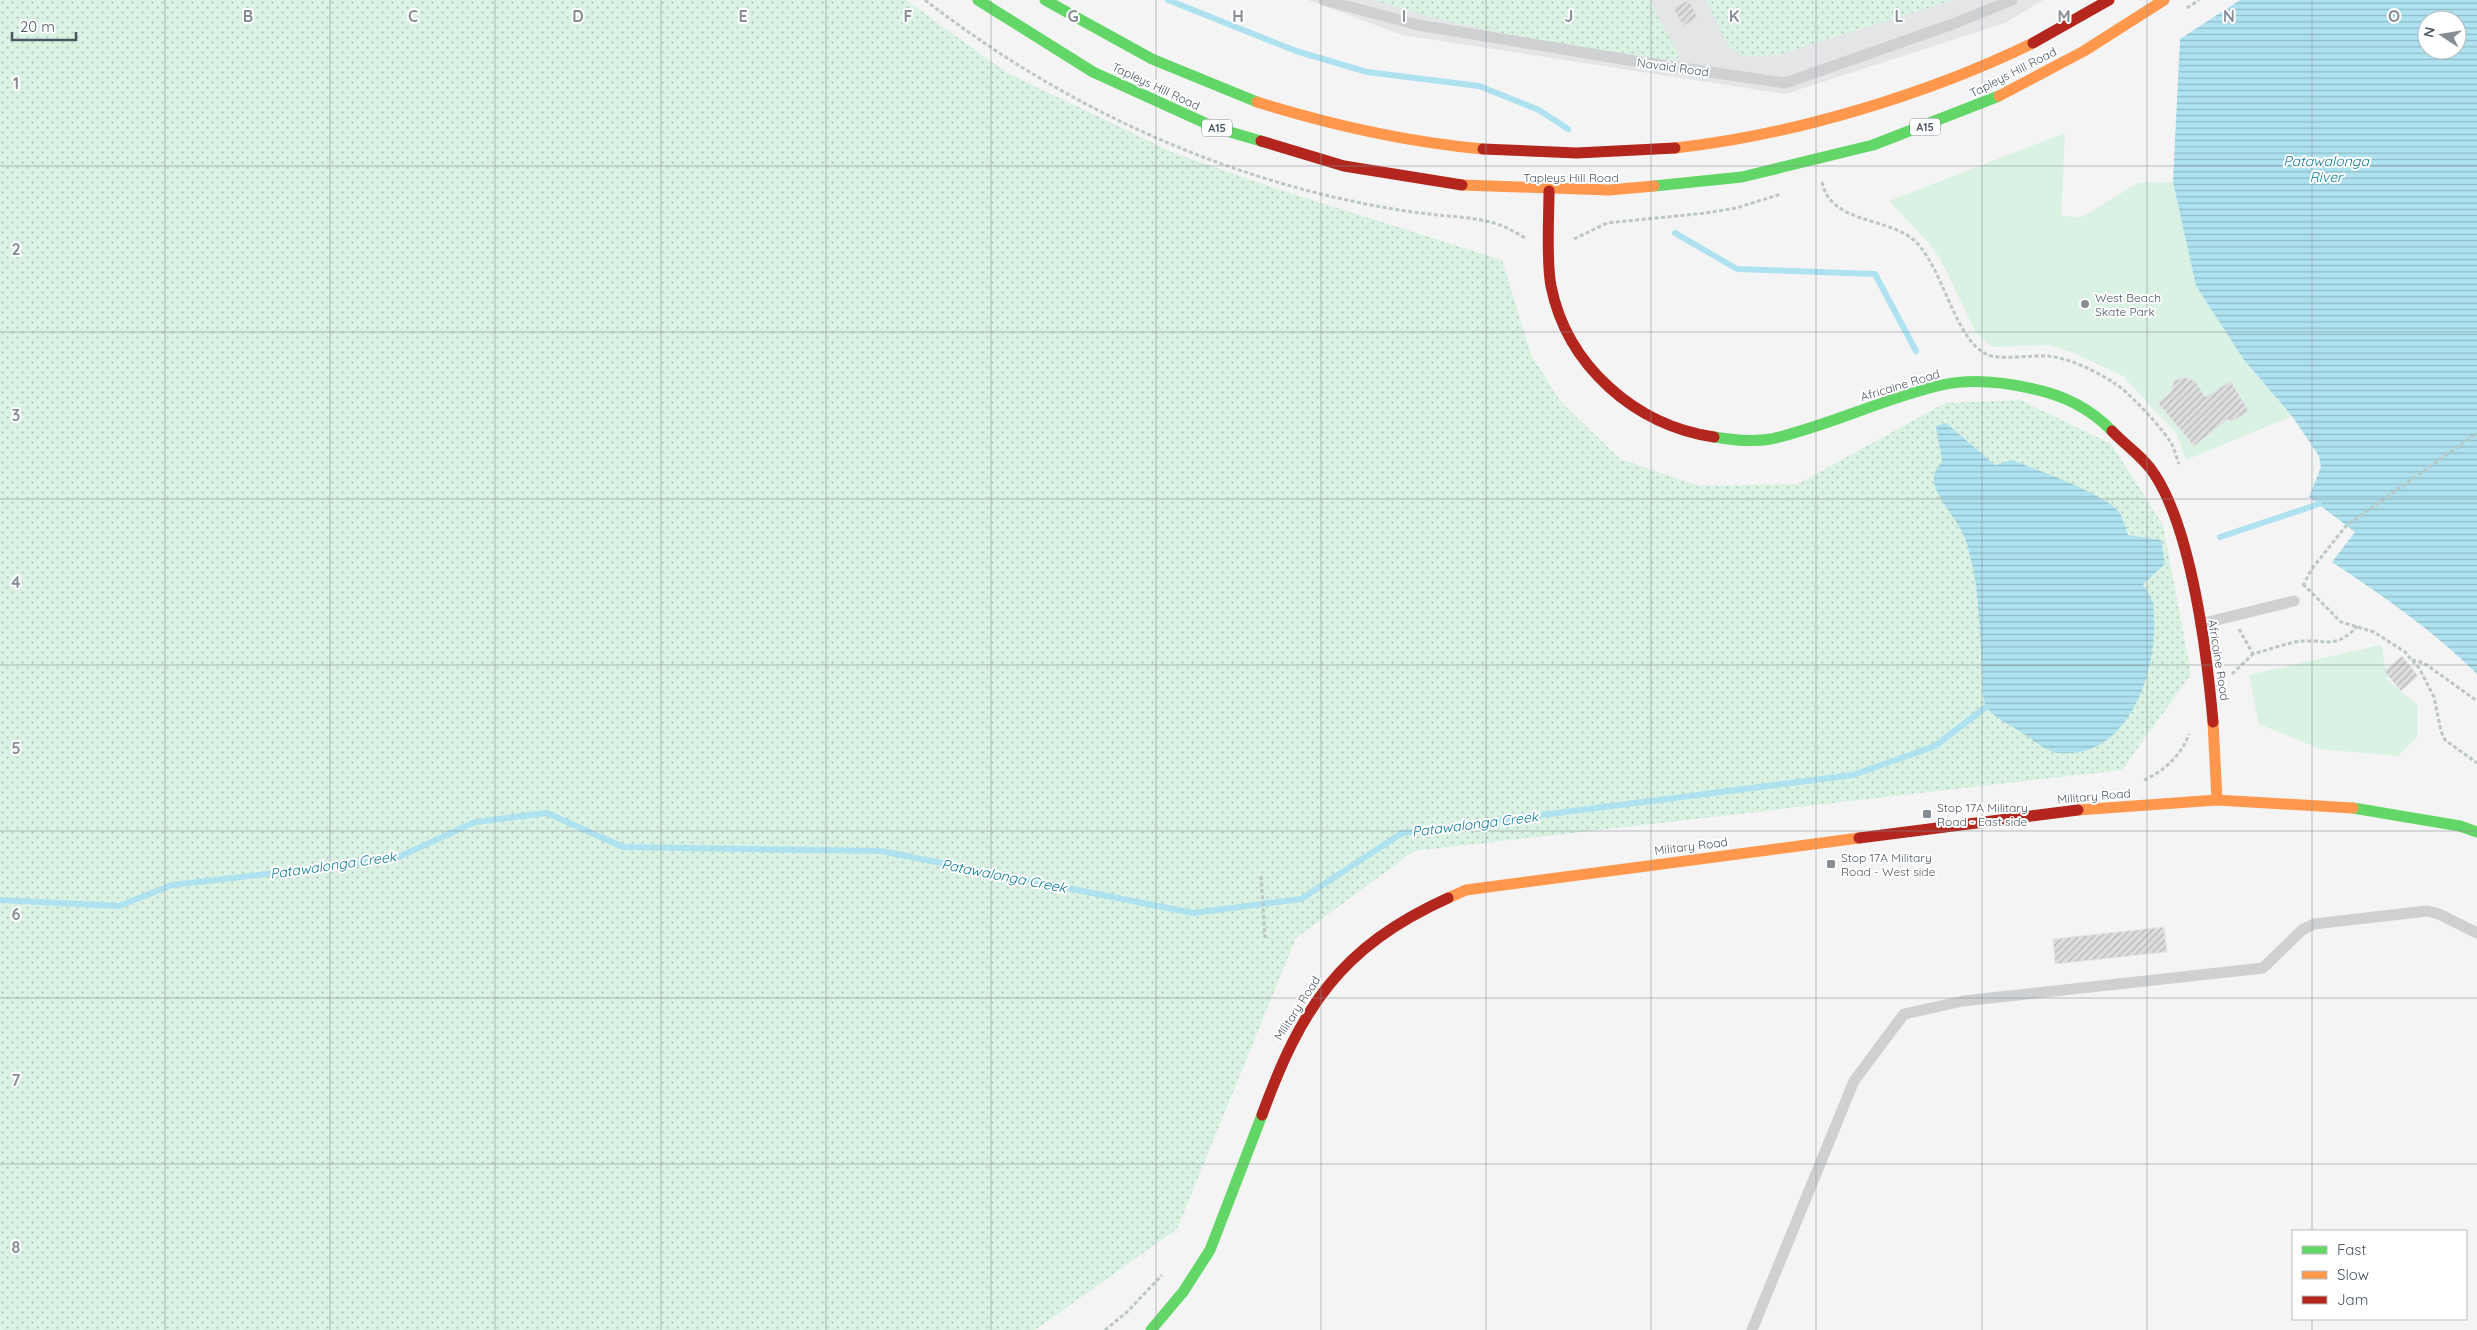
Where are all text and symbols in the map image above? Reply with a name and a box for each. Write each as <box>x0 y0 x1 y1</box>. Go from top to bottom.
text: B <box>243 6 253 26</box>
text: C <box>408 6 418 26</box>
text: D <box>572 6 584 26</box>
text: E <box>738 6 748 26</box>
text: F <box>904 6 913 26</box>
text: G <box>1067 6 1079 26</box>
text: H <box>1232 6 1244 26</box>
text: I <box>1402 6 1406 26</box>
text: J <box>1565 6 1573 26</box>
text: K <box>1729 6 1739 26</box>
text: L <box>1895 6 1904 26</box>
text: M <box>2057 6 2071 26</box>
text: N <box>2223 6 2235 26</box>
text: O <box>2388 6 2400 26</box>
scale bar <box>12 10 76 42</box>
north arrow <box>2417 10 2467 60</box>
text: 20 m <box>20 17 55 36</box>
text: N <box>2419 25 2439 39</box>
street label: Tapleys Hill Road <box>1967 44 2059 100</box>
street label: Navaid Road <box>1636 55 1710 79</box>
street label: Tapleys Hill Road <box>1110 59 1202 113</box>
text: 1 <box>13 73 19 93</box>
road number: A15 <box>1910 118 1940 136</box>
road number: A15 <box>1202 120 1232 136</box>
water label: Patawalonga River <box>2283 152 2370 186</box>
street label: Tapleys Hill Road <box>1523 170 1619 185</box>
text: 2 <box>11 239 21 259</box>
place label: West Beach Skate Park <box>2095 290 2161 319</box>
marker: West Beach Skate Park <box>2079 298 2091 310</box>
street label: Africaine Road <box>1859 366 1941 404</box>
text: 3 <box>12 405 20 425</box>
text: 4 <box>11 572 21 592</box>
street label: Africaine Road <box>2205 618 2233 702</box>
text: 5 <box>11 738 21 758</box>
street label: Military Road <box>2057 785 2131 807</box>
place label: Stop 17A Military Road - East side <box>1937 800 2028 829</box>
water label: Patawalonga Creek <box>1411 807 1541 841</box>
marker: Stop 17A Military Road - East side <box>1921 808 1933 820</box>
street label: Military Road <box>1654 834 1728 858</box>
water label: Patawalonga Creek <box>269 847 399 883</box>
place label: Stop 17A Military Road - West side <box>1841 850 1936 879</box>
water label: Patawalonga Creek <box>940 855 1070 897</box>
marker: Stop 17A Military Road - West side <box>1825 858 1837 870</box>
text: 6 <box>12 904 21 924</box>
street label: Military Road <box>1271 973 1323 1043</box>
text: 7 <box>12 1070 21 1090</box>
legend <box>2292 1230 2467 1320</box>
text: 8 <box>12 1237 21 1257</box>
text: Fast <box>2337 1240 2366 1259</box>
text: Slow <box>2337 1265 2369 1284</box>
text: Jam <box>2337 1290 2368 1309</box>

